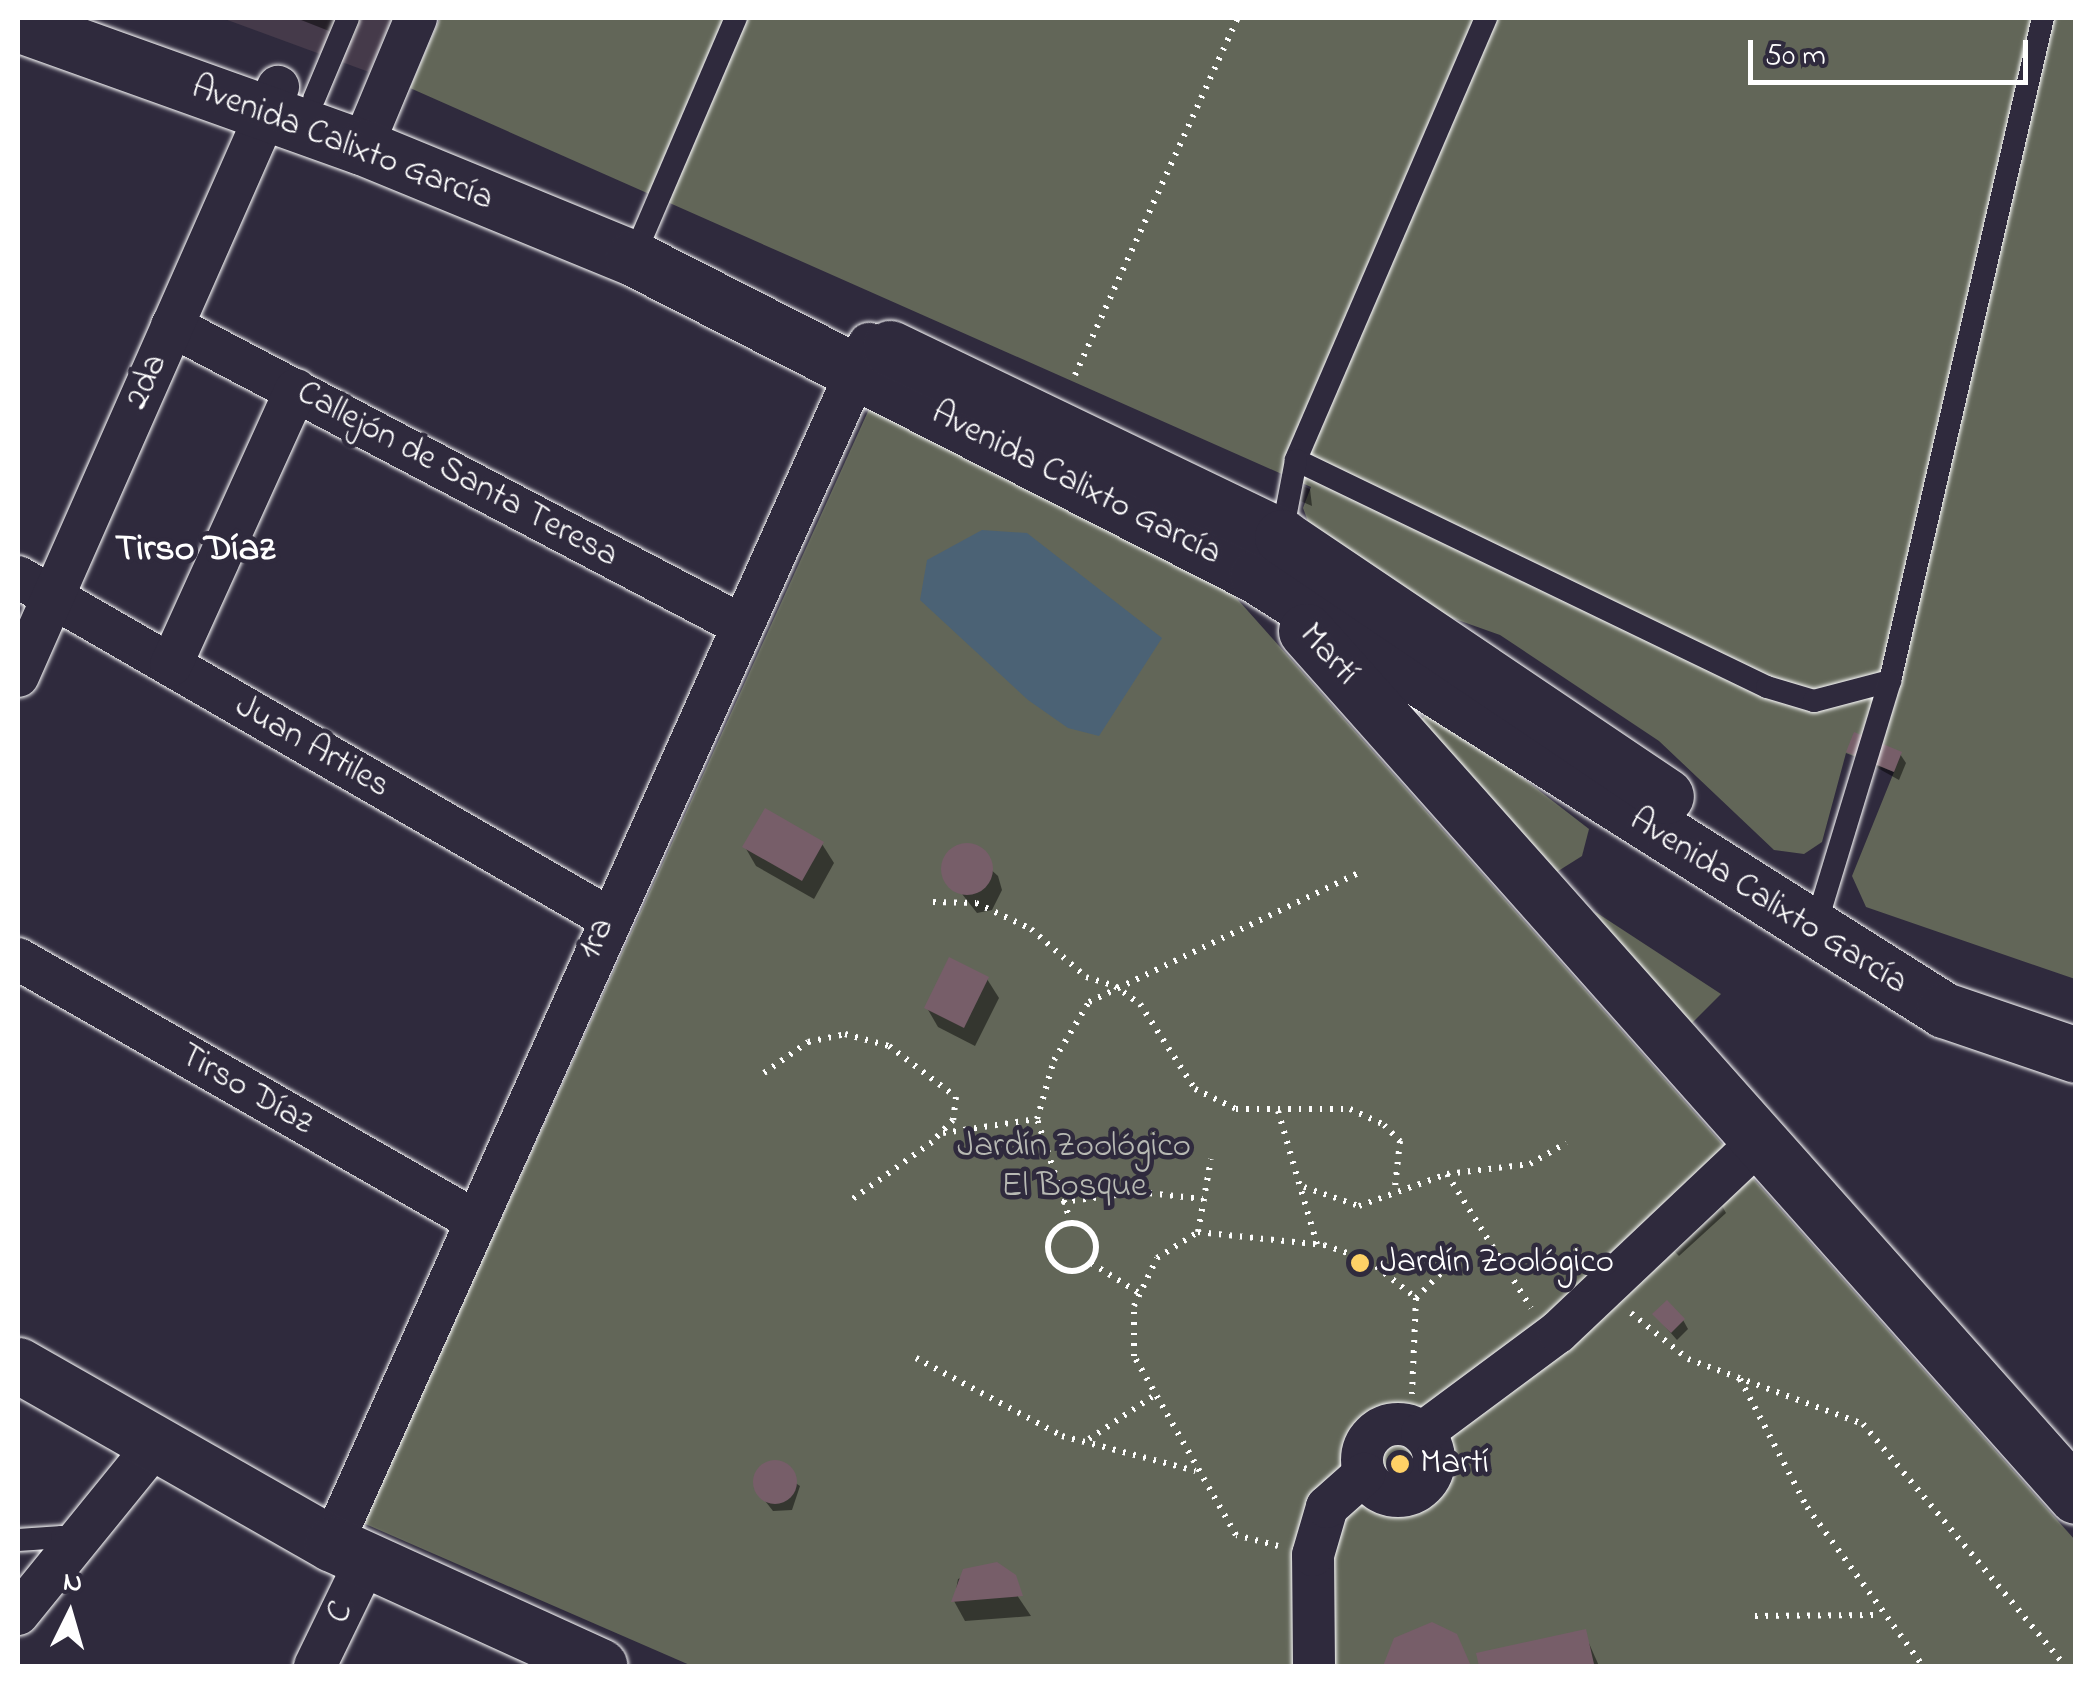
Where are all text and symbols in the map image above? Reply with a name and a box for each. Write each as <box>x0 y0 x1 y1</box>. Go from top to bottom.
scale bar <box>1753 20 2033 82</box>
text: 50 m <box>1765 35 1826 79</box>
street label: Avenida Calixto García <box>185 67 499 221</box>
street label: 2da <box>116 348 178 416</box>
street label: Callejón de Santa Teresa <box>289 372 625 578</box>
street label: Avenida Calixto García <box>924 393 1228 575</box>
district label: Tirso Díaz <box>115 528 275 574</box>
street label: Martí <box>1289 615 1367 695</box>
street label: Juan Artiles <box>227 686 397 808</box>
street label: Avenida Calixto García <box>1621 799 1915 1005</box>
street label: 1ra <box>570 912 624 966</box>
street label: Tirso Díaz <box>172 1035 320 1145</box>
park label: Jardín Zoológico El Bosque <box>957 1126 1191 1208</box>
place label: Jardín Zoológico <box>1380 1242 1614 1284</box>
marker: Jardín Zoológico <box>1349 1252 1371 1274</box>
place label: Martí <box>1420 1443 1489 1485</box>
marker: Martí <box>1389 1453 1411 1475</box>
text: N <box>61 1562 84 1605</box>
north arrow <box>20 1564 120 1664</box>
street label: C <box>318 1595 364 1631</box>

